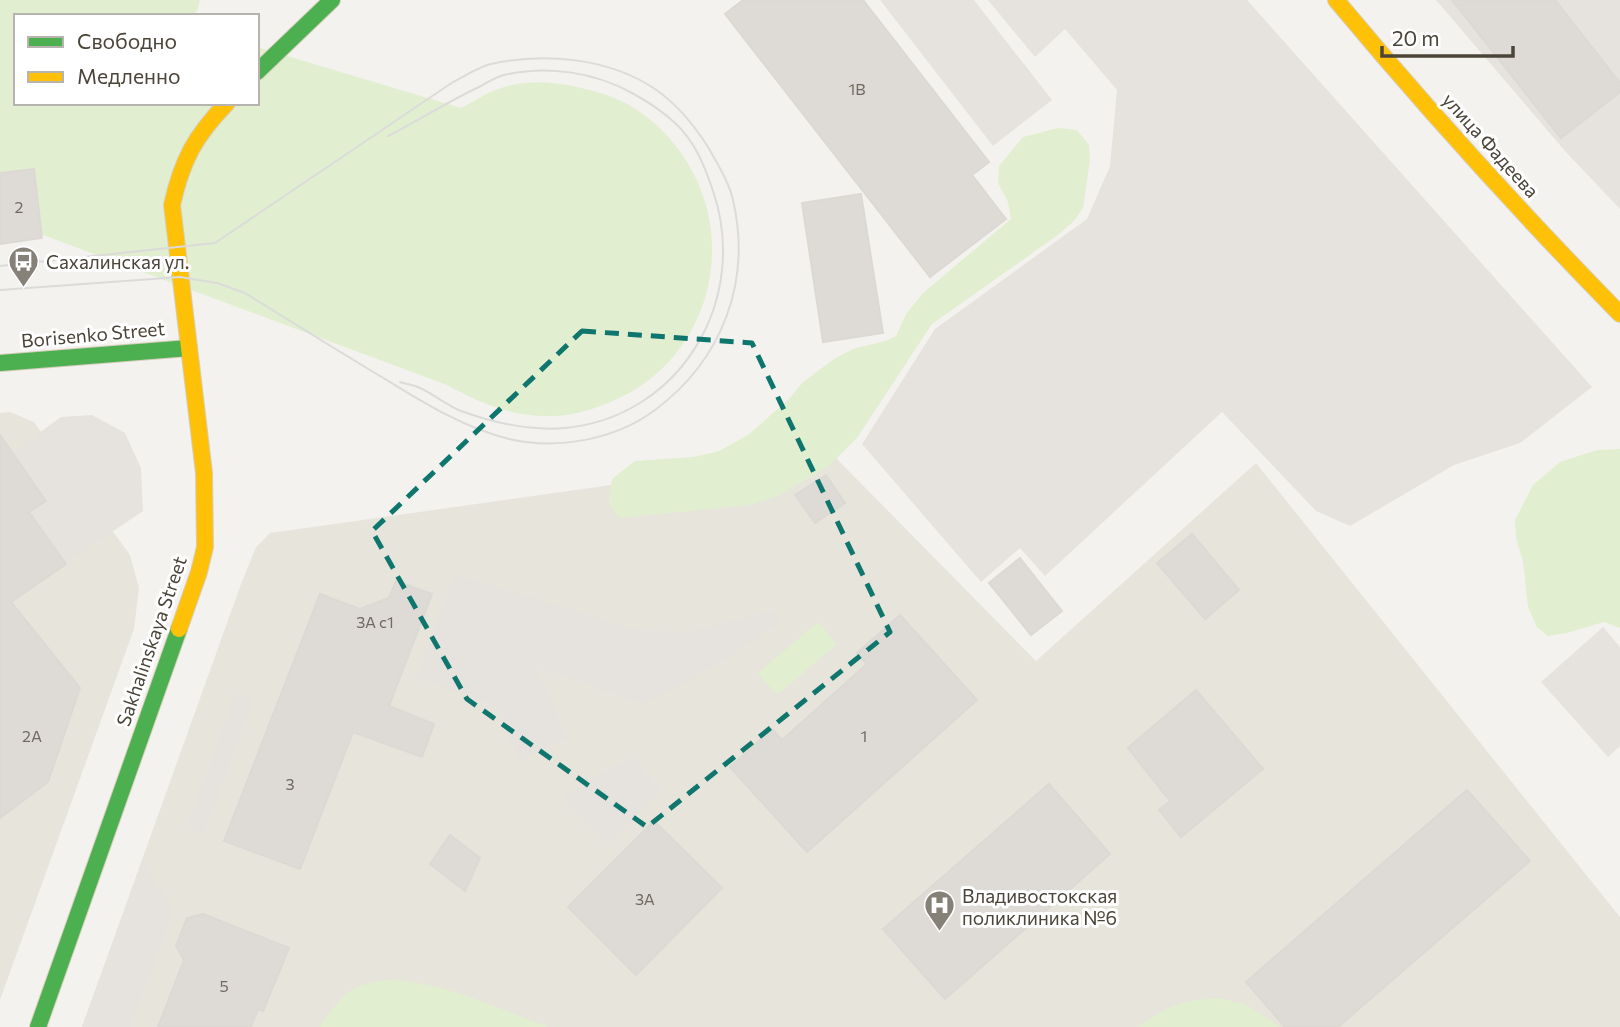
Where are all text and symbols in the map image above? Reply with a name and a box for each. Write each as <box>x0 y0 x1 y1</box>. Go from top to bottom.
legend <box>14 14 259 105</box>
scale bar <box>1382 14 1513 58</box>
text: 20 m <box>1392 25 1440 50</box>
text: Свободно <box>77 28 177 53</box>
text: Медленно <box>77 63 181 88</box>
house number: 1В <box>848 79 866 98</box>
street label: улица Фадеева <box>1438 88 1544 202</box>
house number: 2 <box>15 197 24 216</box>
bus stop icon: Сахалинская ул. <box>6 244 40 288</box>
place label: Сахалинская ул. <box>46 250 189 273</box>
street label: Borisenko Street <box>20 316 166 352</box>
street label: Sakhalinskaya Street <box>111 553 191 729</box>
house number: 3А с1 <box>356 612 394 631</box>
house number: 2А <box>22 726 42 745</box>
house number: 1 <box>861 726 867 745</box>
house number: 3 <box>285 774 295 793</box>
place label: Владивостокская поликлиника №6 <box>962 884 1117 929</box>
house number: 3А <box>635 889 655 908</box>
hospital icon: Владивостокская поликлиника №6 <box>922 889 956 933</box>
house number: 5 <box>219 976 229 995</box>

